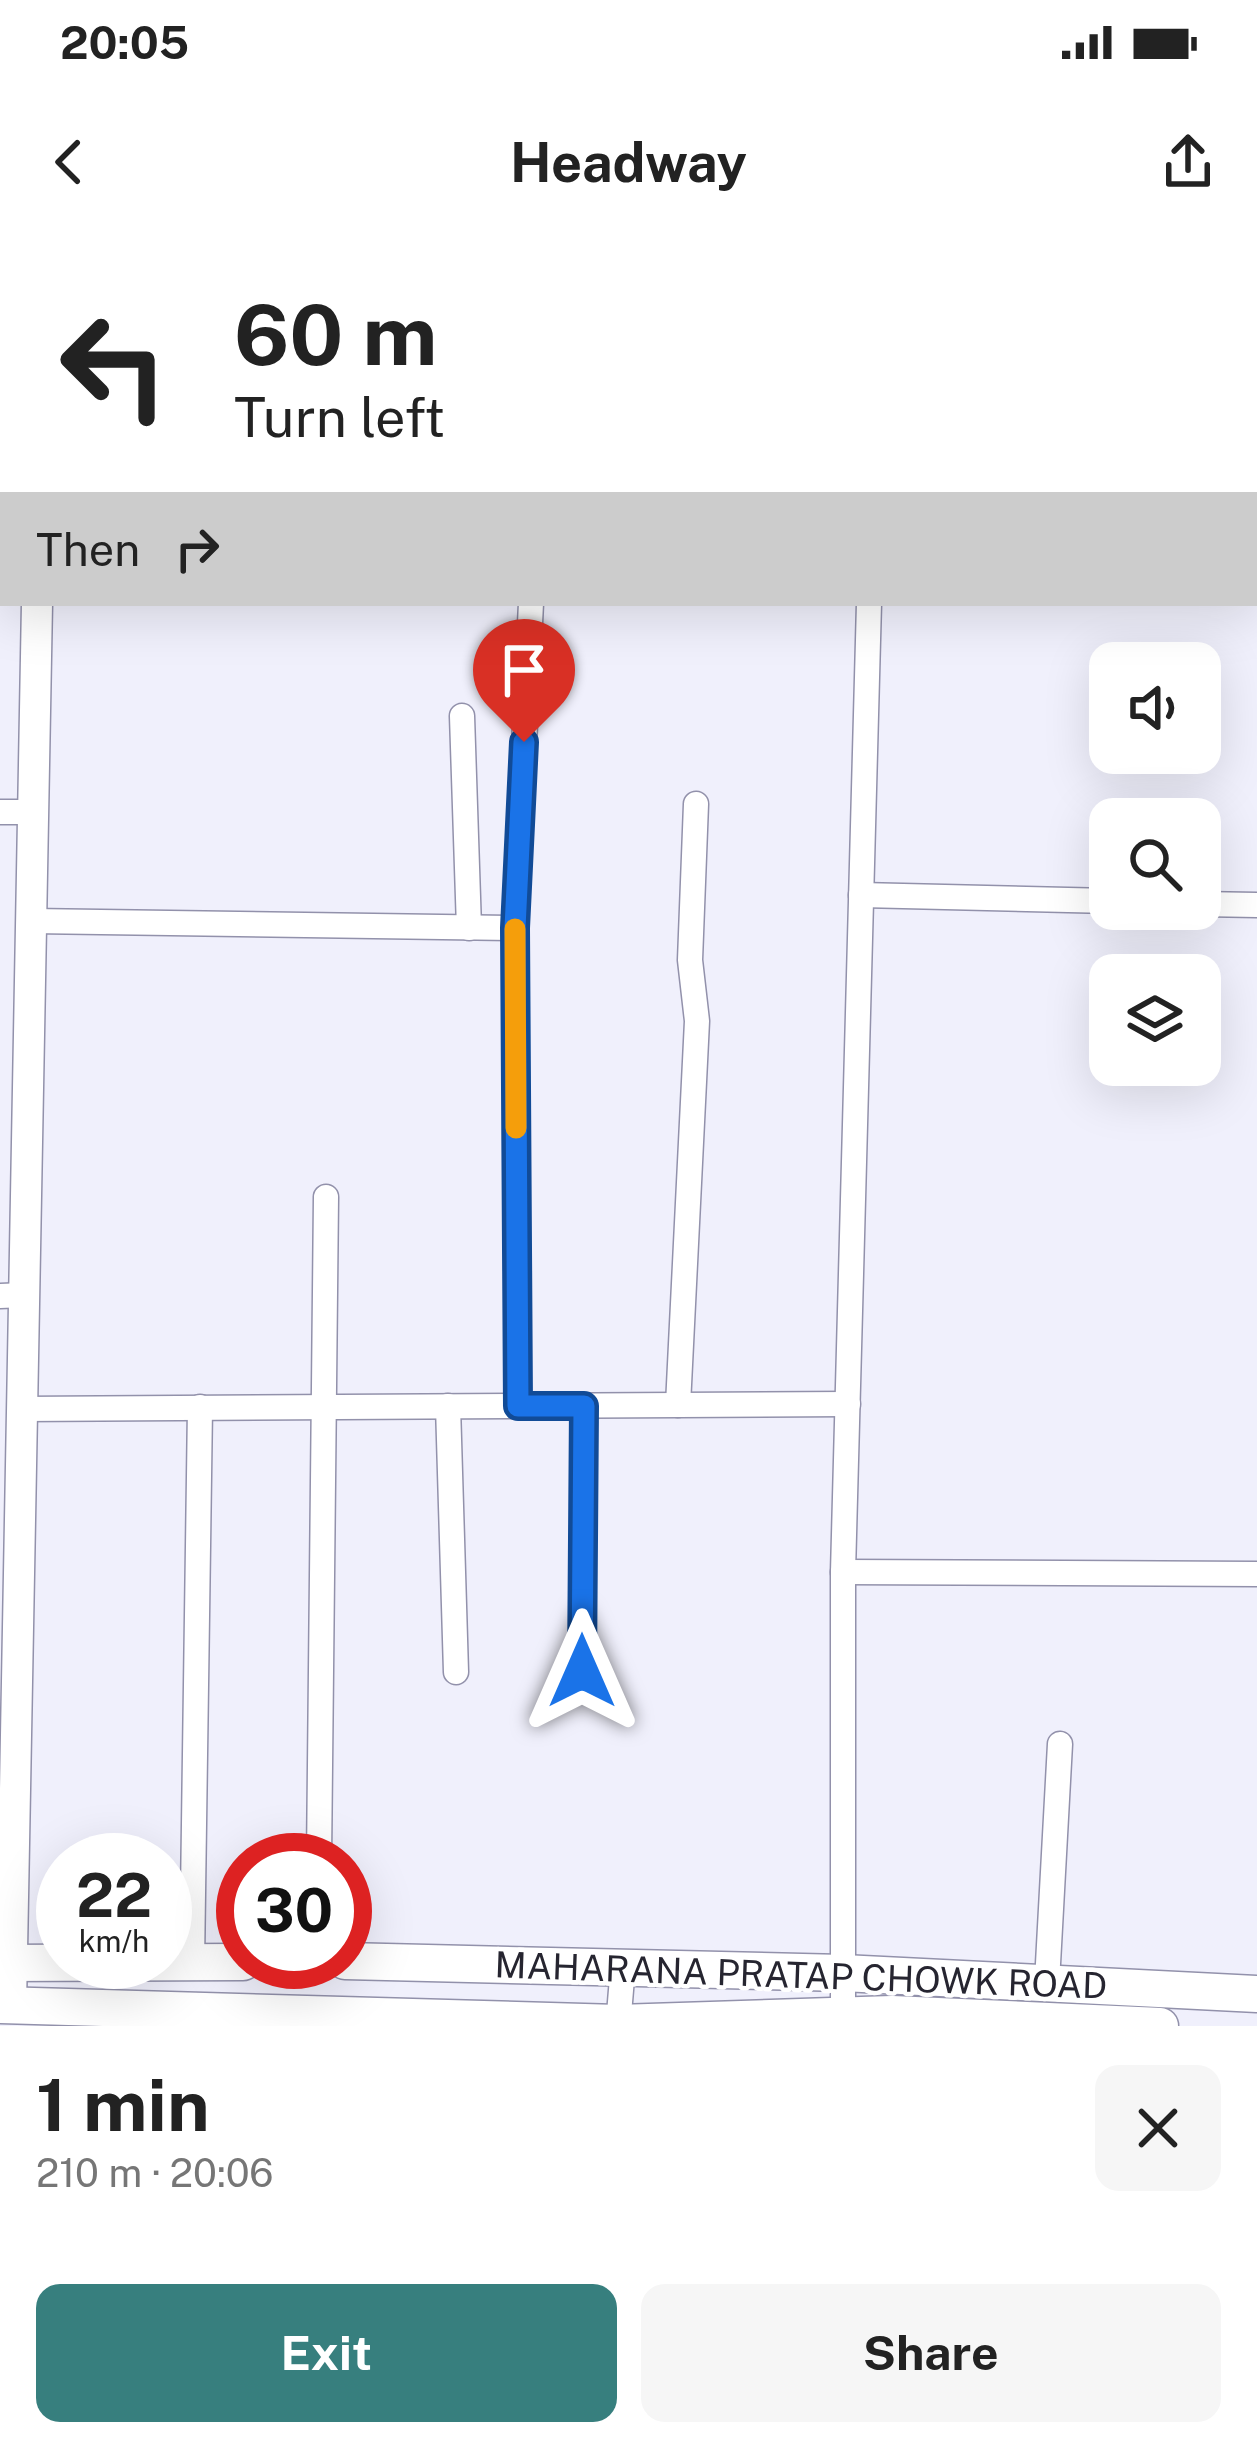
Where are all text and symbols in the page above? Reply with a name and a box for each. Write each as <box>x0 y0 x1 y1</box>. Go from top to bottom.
text: 20:05 <box>60 16 189 69</box>
icon: back <box>36 129 102 195</box>
icon: share <box>1155 129 1221 195</box>
text: Headway <box>510 131 747 194</box>
text: 60 m <box>234 285 438 384</box>
icon: left <box>36 288 192 444</box>
text: Turn left <box>234 386 445 449</box>
icon: right <box>164 516 230 582</box>
text: Then <box>36 523 140 576</box>
pin <box>473 619 575 742</box>
icon: arrive <box>491 637 557 703</box>
map controls <box>1089 642 1221 1086</box>
button: sound <box>1089 642 1221 774</box>
button: search <box>1089 798 1221 930</box>
button: layers <box>1089 954 1221 1086</box>
position arrow <box>519 1608 645 1734</box>
speed limit sign: 30 <box>216 1833 372 1989</box>
text: 22 <box>76 1860 152 1931</box>
text: km/h <box>79 1923 149 1959</box>
street label: MAHARANA PRATAP CHOWK ROAD <box>494 1943 1108 2007</box>
text: 1 min <box>36 2063 210 2147</box>
button: close <box>1095 2065 1221 2191</box>
text: 210 m · 20:06 <box>36 2150 274 2196</box>
button: Exit <box>36 2284 617 2422</box>
button: Share <box>641 2284 1221 2422</box>

